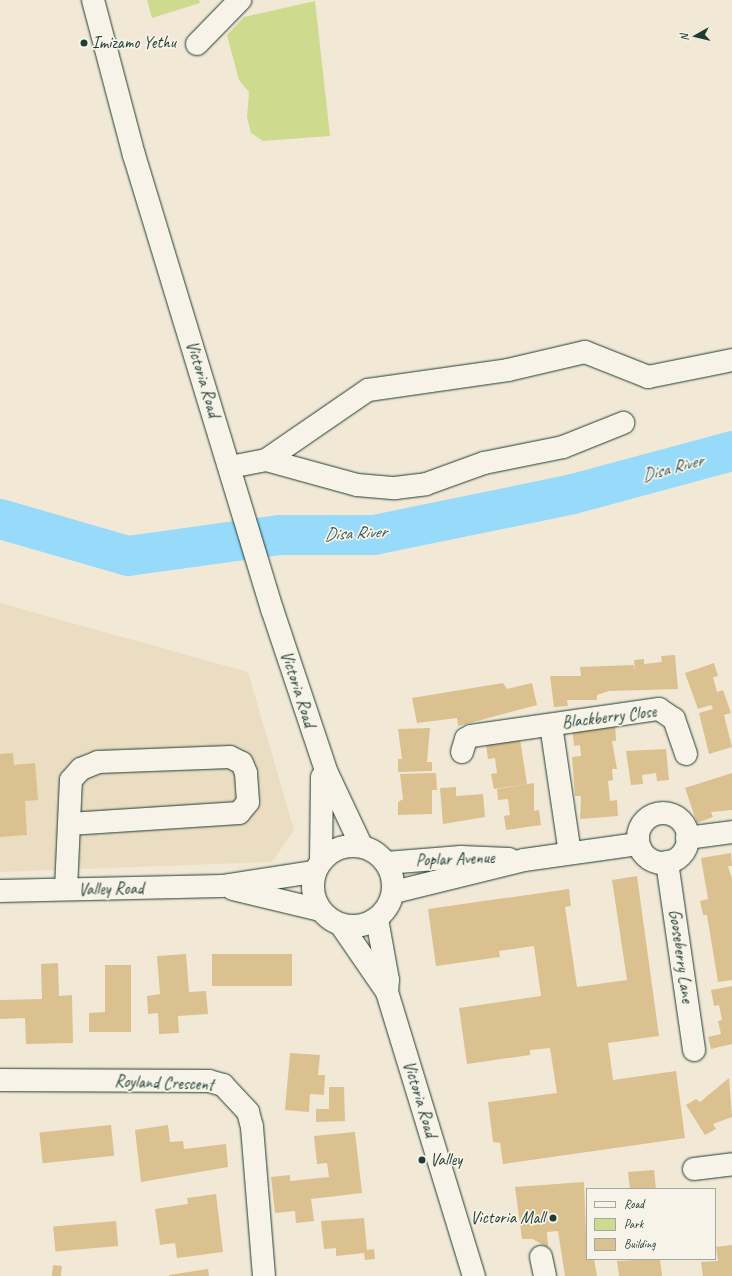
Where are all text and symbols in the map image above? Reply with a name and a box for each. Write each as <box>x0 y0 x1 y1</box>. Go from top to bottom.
north arrow <box>676 16 716 56</box>
place label: Imizamo Yethu <box>92 33 176 53</box>
text: N <box>677 33 692 42</box>
marker: Imizamo Yethu <box>79 38 89 48</box>
street label: Victoria Road <box>182 338 224 420</box>
water label: Disa River <box>639 449 705 487</box>
water label: Disa River <box>323 521 387 545</box>
street label: Victoria Road <box>276 649 320 729</box>
street label: Blackberry Close <box>561 701 657 733</box>
street label: Poplar Avenue <box>415 847 495 871</box>
street label: Valley Road <box>79 878 143 900</box>
street label: Gooseberry Lane <box>664 908 698 1004</box>
street label: Victoria Road <box>399 1058 441 1140</box>
street label: Royland Crescent <box>114 1071 214 1095</box>
place label: Valley <box>430 1150 462 1170</box>
marker: Valley <box>417 1155 427 1165</box>
legend <box>586 1188 716 1260</box>
text: Road <box>624 1196 644 1212</box>
place label: Victoria Mall <box>470 1208 545 1228</box>
marker: Victoria Mall <box>548 1213 558 1223</box>
text: Park <box>624 1216 643 1232</box>
text: Building <box>624 1236 656 1252</box>

